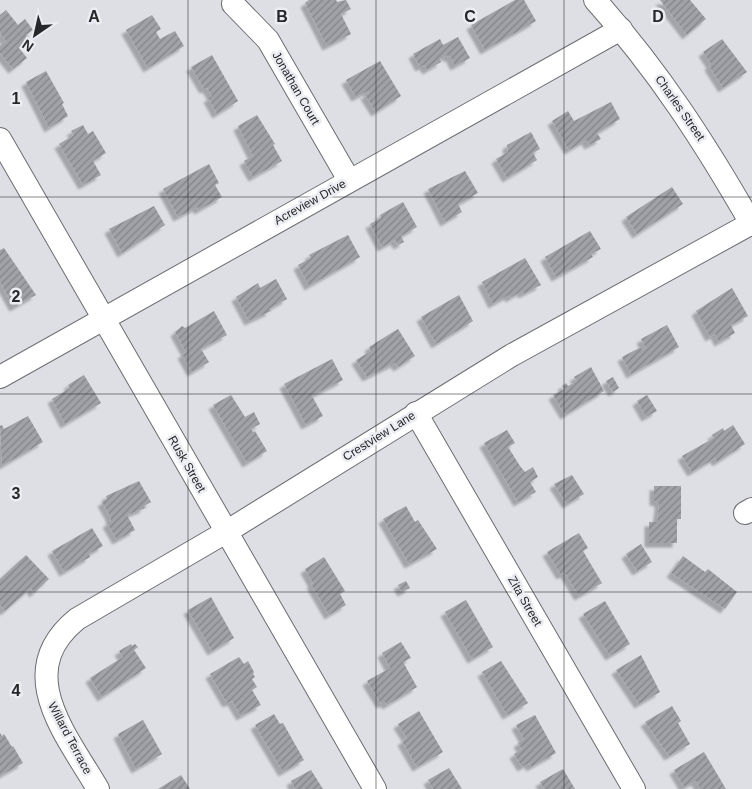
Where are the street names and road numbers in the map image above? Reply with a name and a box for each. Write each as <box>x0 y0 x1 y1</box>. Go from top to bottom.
street label: Jonathan Court <box>269 49 323 128</box>
street label: Charles Street <box>652 73 708 144</box>
street label: Acreview Drive <box>272 176 349 228</box>
street label: Crestview Lane <box>340 408 418 464</box>
street label: Rusk Street <box>165 433 209 495</box>
street label: Zita Street <box>505 574 545 629</box>
street label: Willard Terrace <box>45 699 95 777</box>

